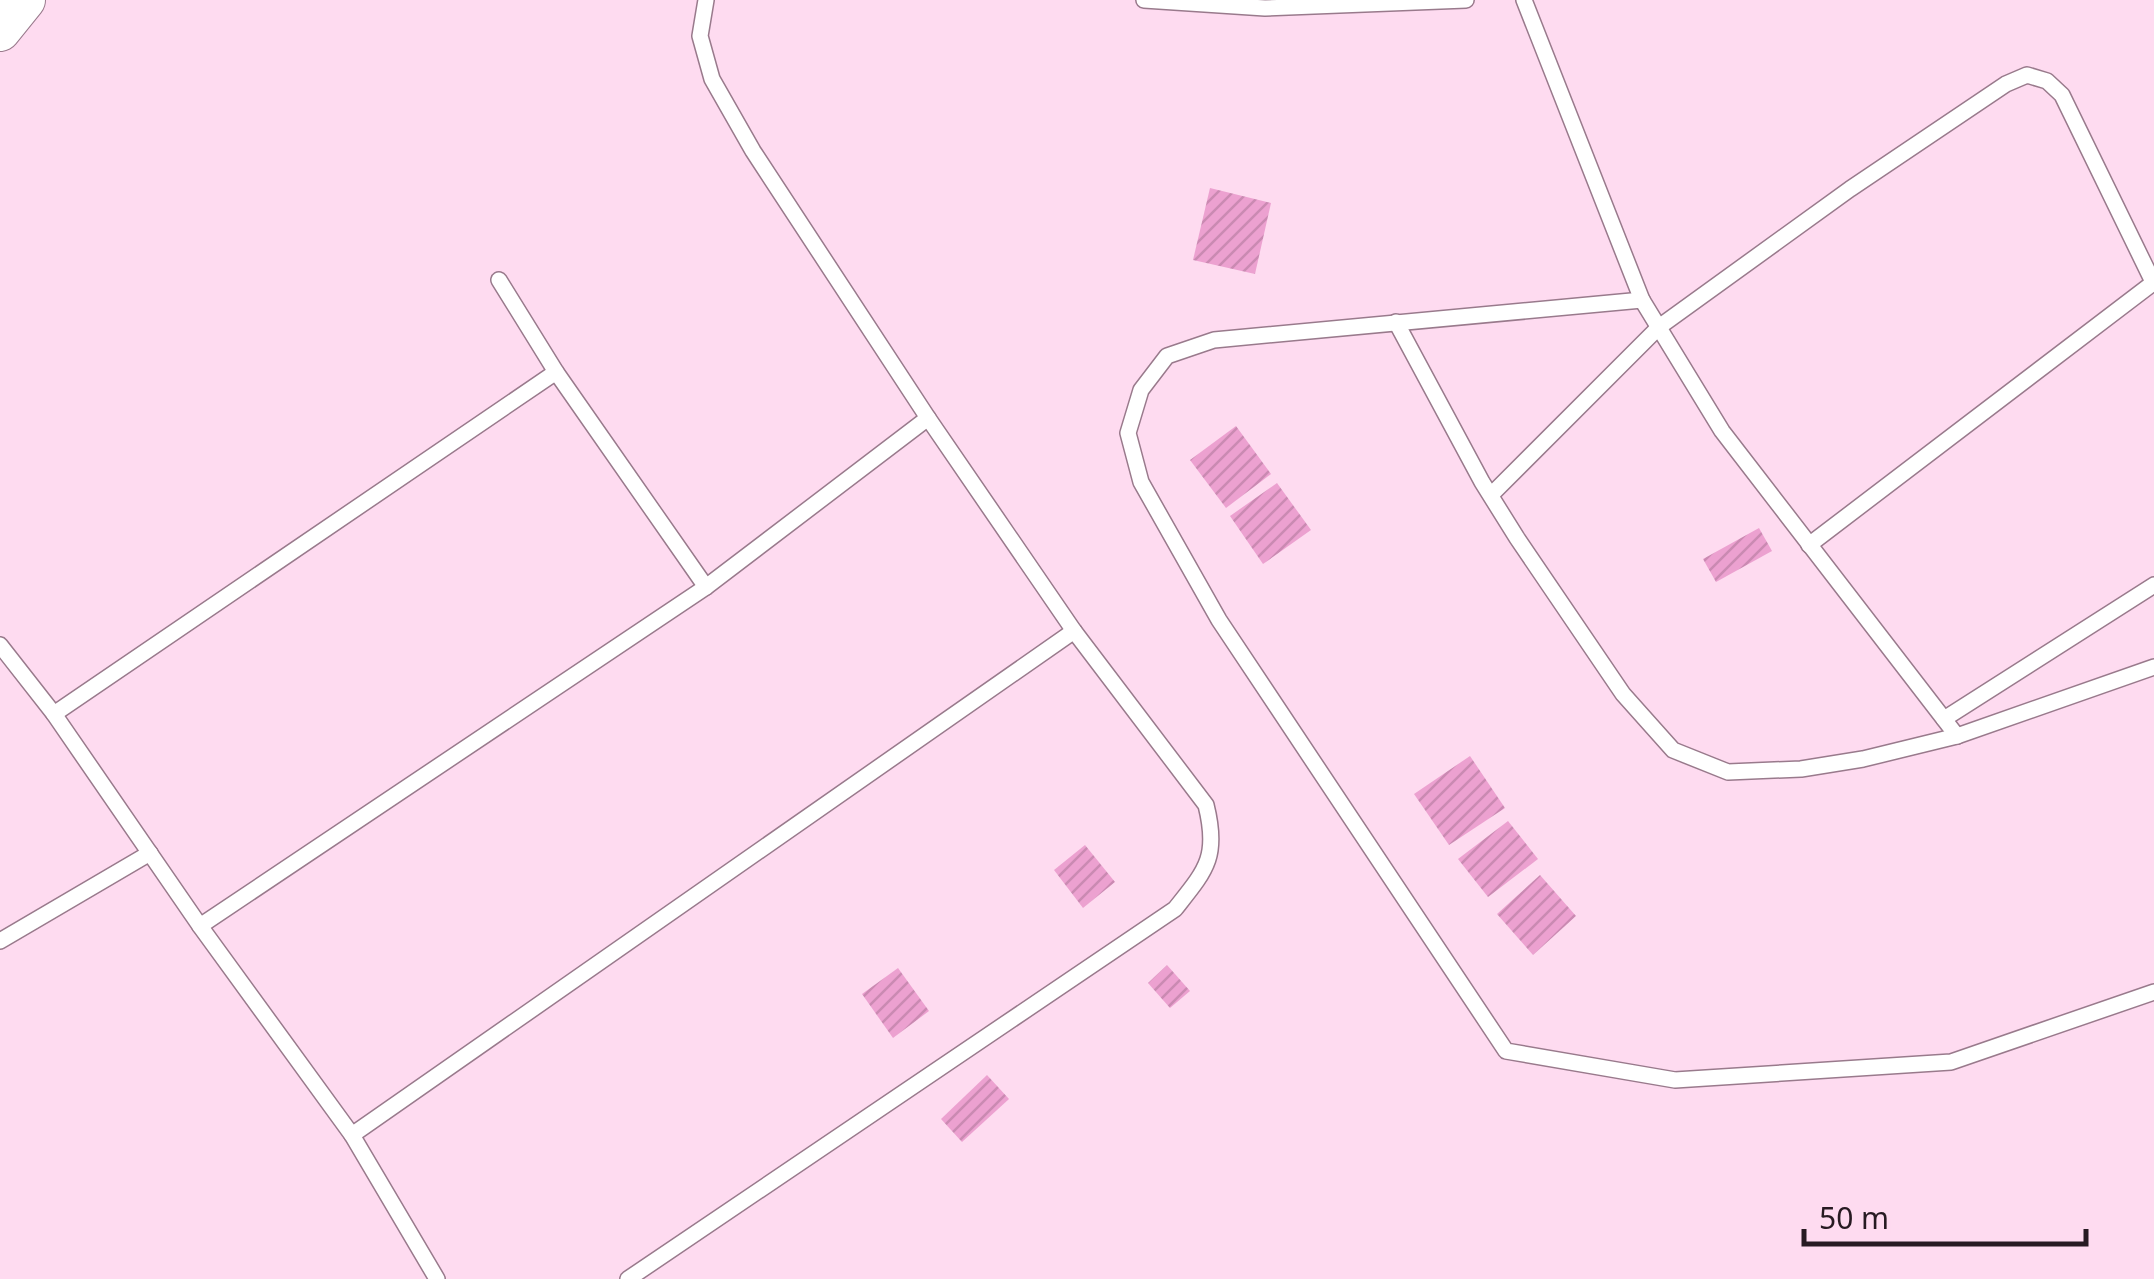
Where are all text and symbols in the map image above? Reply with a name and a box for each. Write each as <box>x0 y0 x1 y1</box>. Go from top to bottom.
scale bar <box>1804 1184 2086 1246</box>
text: 50 m <box>1819 1197 1889 1238</box>

